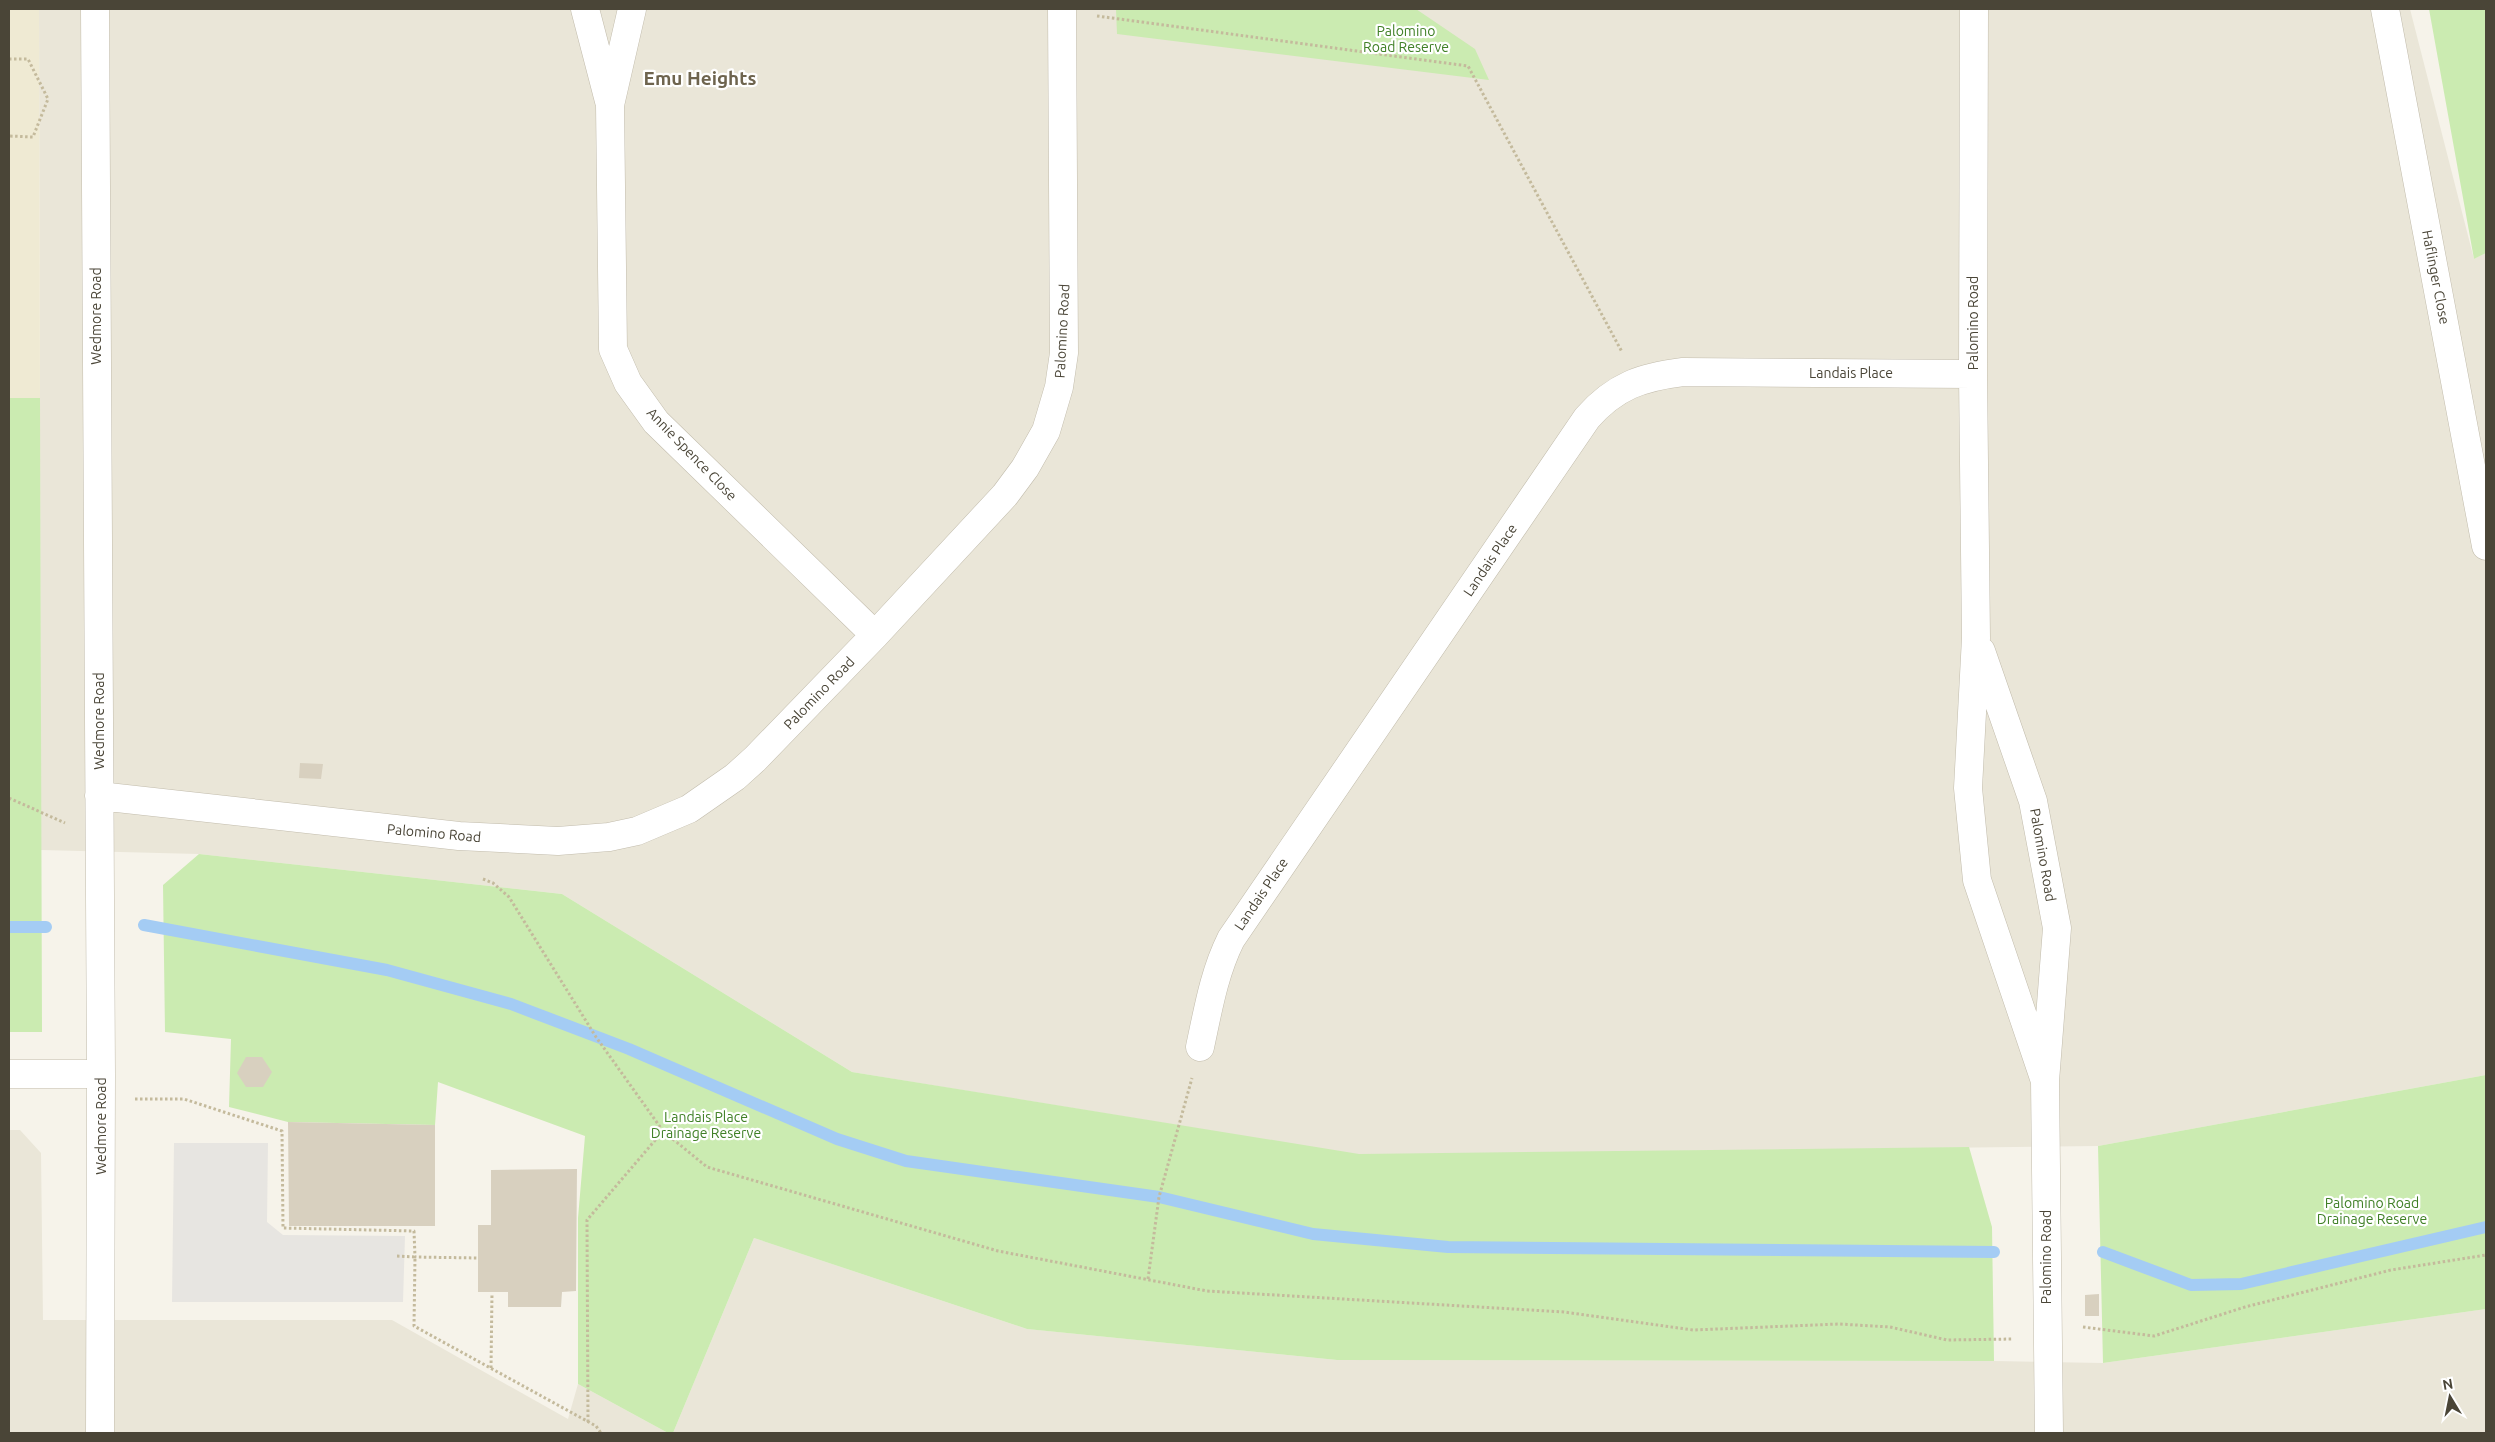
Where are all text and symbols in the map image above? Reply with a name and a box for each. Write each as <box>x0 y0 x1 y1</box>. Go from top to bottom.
park label: Palomino Road Reserve <box>1363 23 1449 55</box>
district label: Emu Heights <box>644 67 756 89</box>
street label: Haflinger Close <box>2419 228 2453 326</box>
street label: Wedmore Road <box>88 267 104 365</box>
street label: Palomino Road <box>1965 276 1981 370</box>
street label: Palomino Road <box>1052 283 1072 379</box>
street label: Landais Place <box>1809 365 1893 381</box>
street label: Annie Spence Close <box>644 404 740 504</box>
street label: Landais Place <box>1460 521 1520 599</box>
street label: Palomino Road <box>780 653 858 733</box>
street label: Wedmore Road <box>91 672 107 770</box>
street label: Palomino Road <box>2027 807 2059 903</box>
street label: Palomino Road <box>386 821 482 845</box>
street label: Landais Place <box>1231 855 1291 933</box>
street label: Wedmore Road <box>93 1077 109 1175</box>
park label: Landais Place Drainage Reserve <box>651 1109 761 1141</box>
park label: Palomino Road Drainage Reserve <box>2317 1195 2427 1227</box>
street label: Palomino Road <box>2038 1210 2054 1304</box>
north arrow <box>2425 1372 2475 1422</box>
text: N <box>2441 1375 2454 1393</box>

